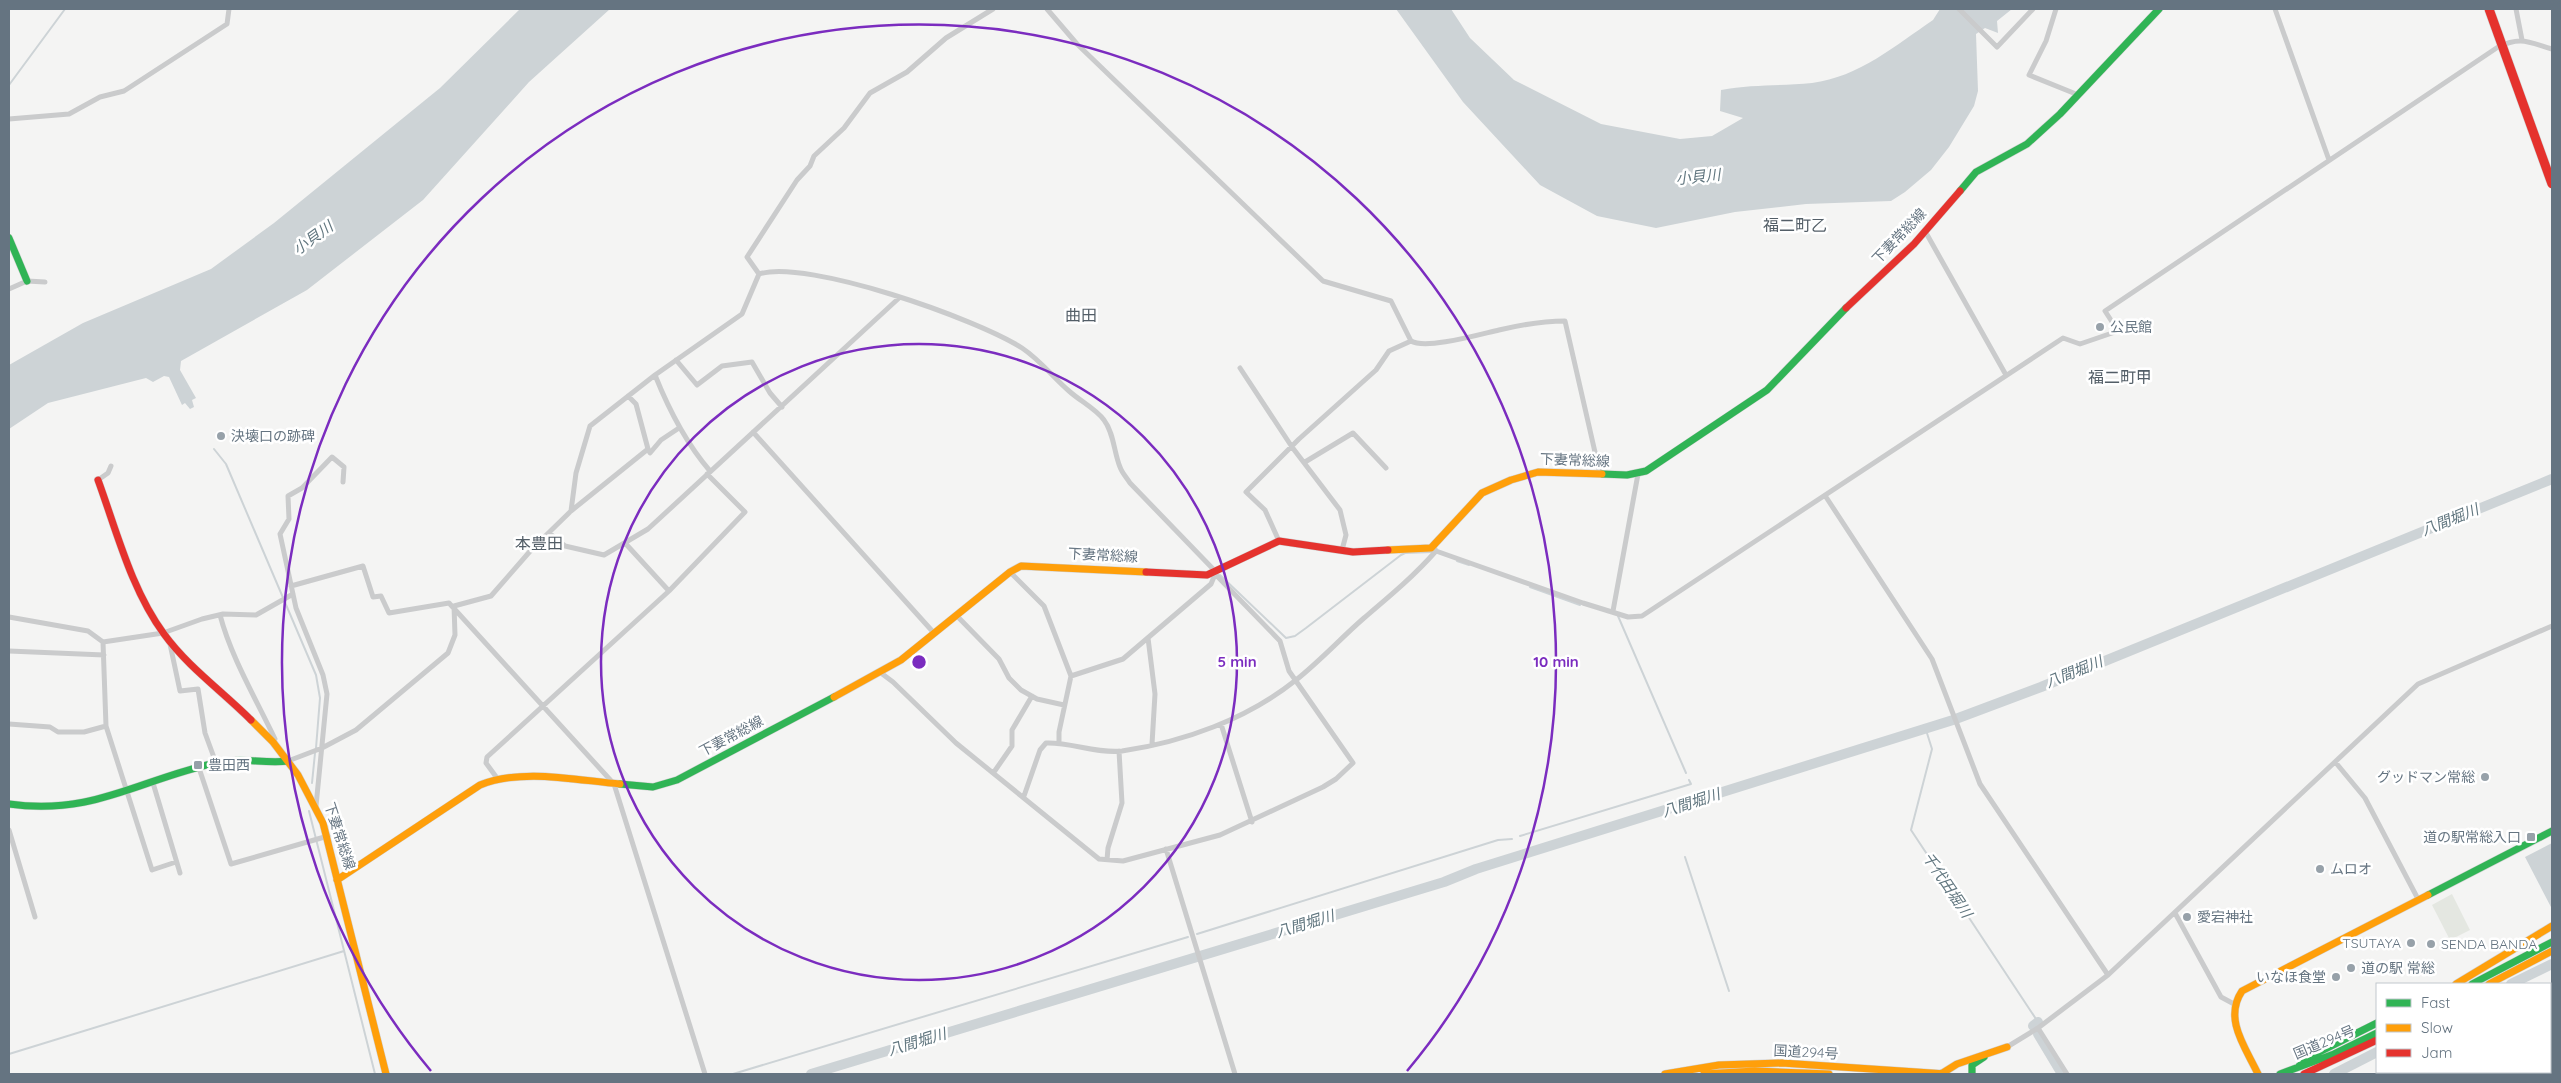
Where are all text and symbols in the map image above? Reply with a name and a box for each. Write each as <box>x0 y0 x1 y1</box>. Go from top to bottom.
water label: 小貝川 <box>1675 164 1723 188</box>
street label: 下妻常総線 <box>1868 205 1930 267</box>
district label: 福二町乙 <box>1763 215 1827 235</box>
water label: 小貝川 <box>289 216 338 259</box>
district label: 曲田 <box>1065 305 1097 325</box>
place label: 公民館 <box>2110 318 2152 336</box>
marker: 公民館 <box>2094 321 2106 333</box>
district label: 福二町甲 <box>2088 367 2152 387</box>
place label: 決壊口の跡碑 <box>231 427 315 445</box>
marker: 決壊口の跡碑 <box>215 430 227 442</box>
street label: 下妻常総線 <box>1540 450 1610 470</box>
water label: 八間堀川 <box>2418 499 2483 540</box>
district label: 本豊田 <box>515 533 563 553</box>
street label: 下妻常総線 <box>1068 544 1138 566</box>
water label: 八間堀川 <box>2042 651 2107 692</box>
text: 5 min <box>1217 652 1257 671</box>
text: 10 min <box>1533 652 1579 671</box>
centre of rings <box>910 653 928 671</box>
street label: 下妻常総線 <box>696 712 766 760</box>
place label: 豊田西 <box>208 756 250 774</box>
marker: 豊田西 <box>192 759 204 771</box>
place label: グッドマン常総 <box>2377 768 2475 786</box>
marker: グッドマン常総 <box>2479 771 2491 783</box>
water label: 八間堀川 <box>1659 784 1724 821</box>
street label: 下妻常総線 <box>321 800 359 872</box>
place label: 道の駅常総入口 <box>2423 828 2521 846</box>
marker: 道の駅常総入口 <box>2525 831 2537 843</box>
water label: 千代田堀川 <box>1919 848 1977 923</box>
place label: ムロオ <box>2330 860 2372 878</box>
marker: ムロオ <box>2314 863 2326 875</box>
water label: 八間堀川 <box>1273 905 1338 941</box>
place label: 愛宕神社 <box>2197 908 2253 926</box>
marker: 愛宕神社 <box>2181 911 2193 923</box>
place label: TSUTAYA <box>2342 934 2401 952</box>
place label: SENDA BANDA <box>2441 935 2537 953</box>
marker: TSUTAYA <box>2405 937 2417 949</box>
marker: SENDA BANDA <box>2425 938 2437 950</box>
place label: 道の駅 常総 <box>2361 959 2435 977</box>
marker: 道の駅 常総 <box>2345 962 2357 974</box>
place label: いなほ食堂 <box>2256 968 2326 986</box>
marker: いなほ食堂 <box>2330 971 2342 983</box>
legend <box>2376 983 2551 1073</box>
text: Fast <box>2421 993 2450 1012</box>
text: Slow <box>2421 1018 2453 1037</box>
street label: 国道294号 <box>2291 1021 2357 1063</box>
water label: 八間堀川 <box>885 1023 950 1059</box>
street label: 国道294号 <box>1773 1041 1839 1063</box>
text: Jam <box>2421 1043 2452 1062</box>

